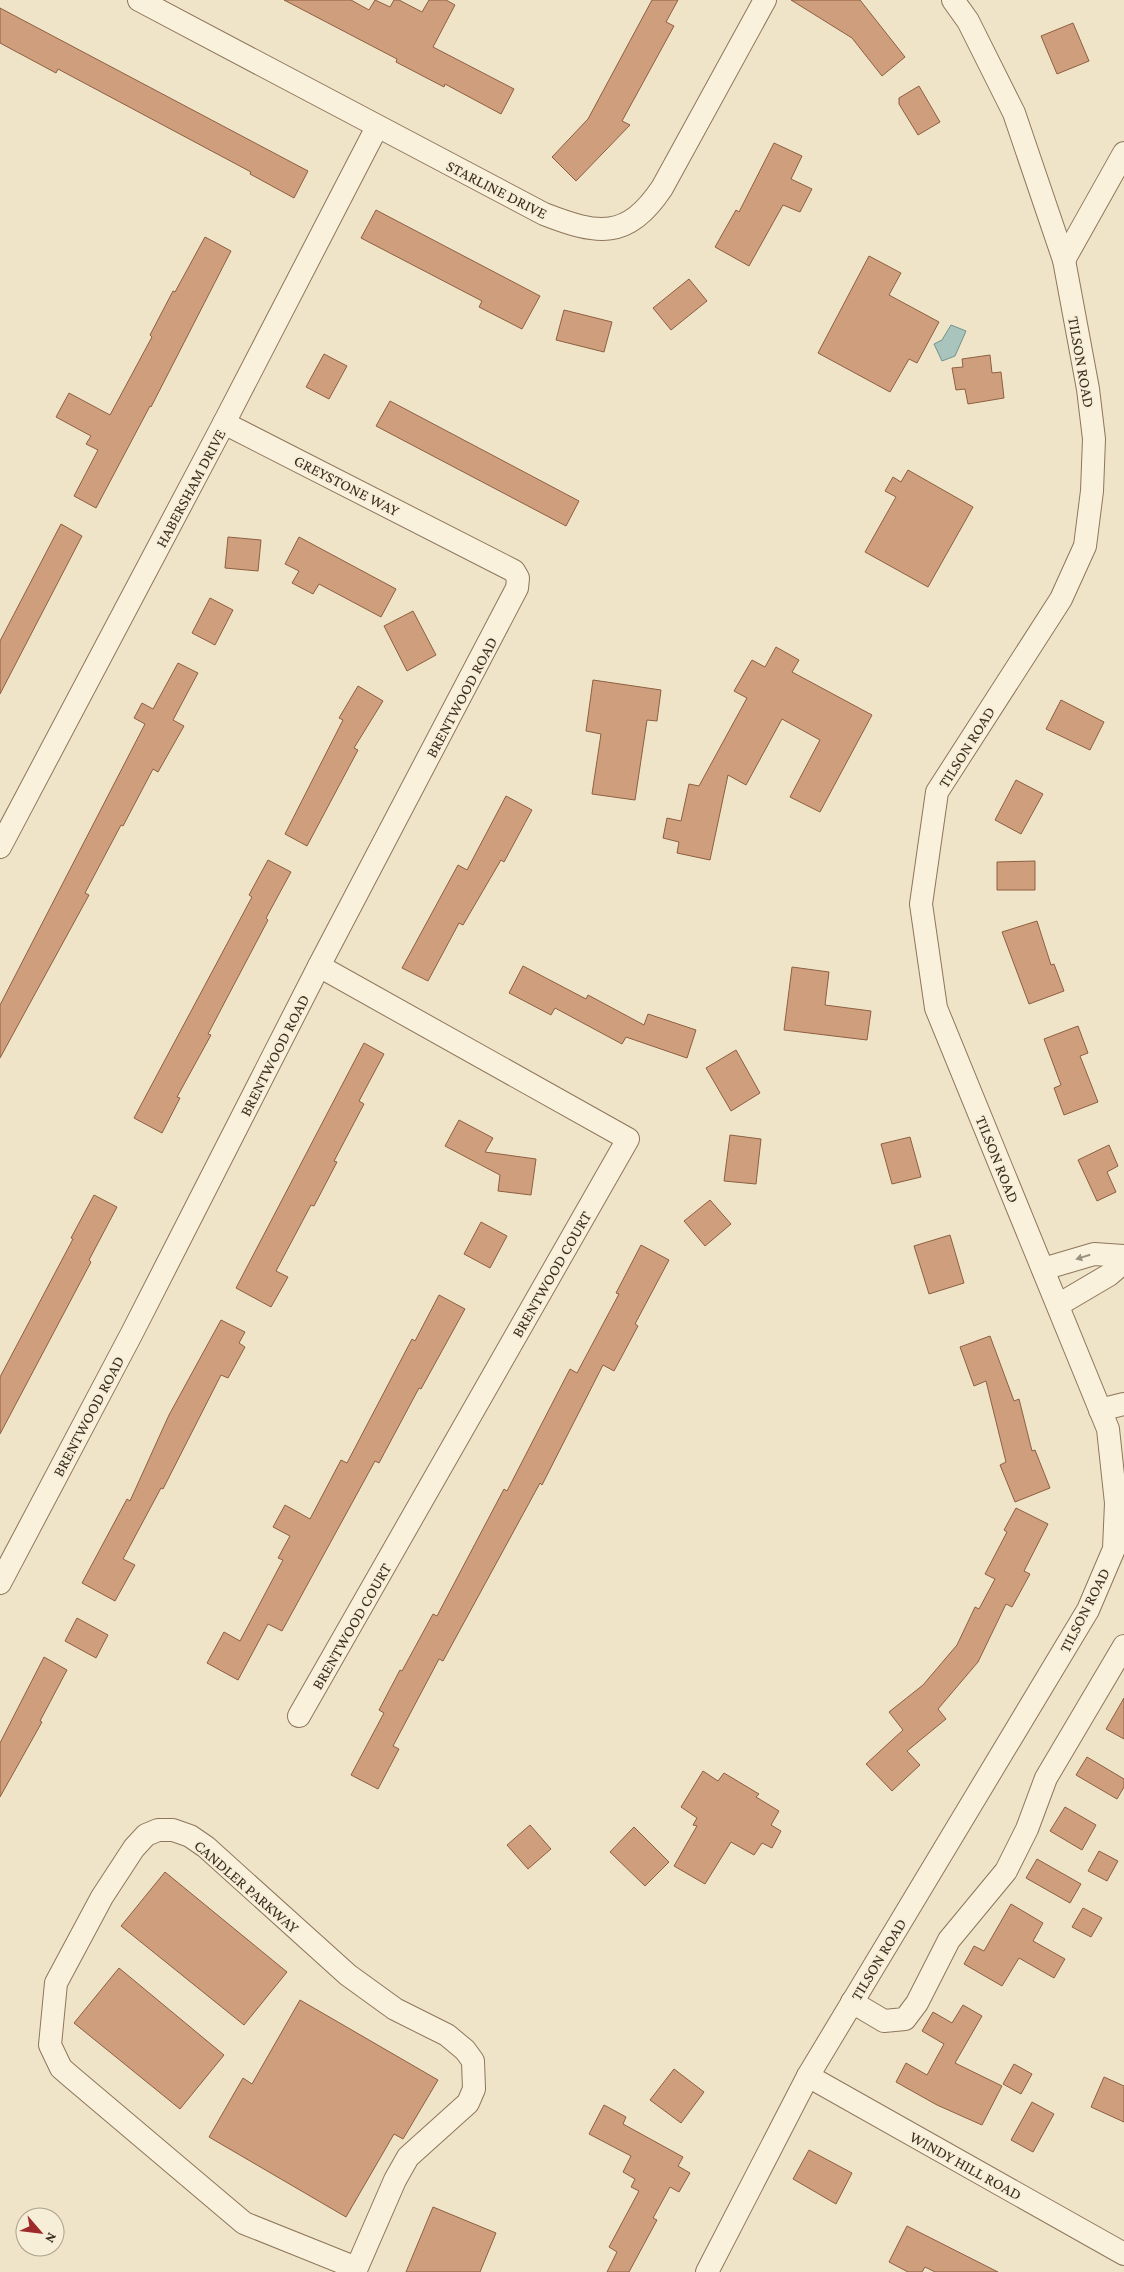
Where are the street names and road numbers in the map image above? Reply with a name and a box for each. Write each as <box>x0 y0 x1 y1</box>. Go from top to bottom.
street label: STARLINE DRIVE <box>444 157 550 222</box>
street label: TILSON ROAD <box>1065 315 1098 409</box>
street label: HABERSHAM DRIVE <box>152 426 229 550</box>
street label: GREYSTONE WAY <box>291 452 403 519</box>
street label: BRENTWOOD ROAD <box>422 634 500 760</box>
street label: TILSON ROAD <box>935 704 998 791</box>
street label: BRENTWOOD ROAD <box>236 992 312 1119</box>
street label: TILSON ROAD <box>972 1113 1023 1205</box>
street label: BRENTWOOD COURT <box>508 1208 595 1340</box>
street label: BRENTWOOD ROAD <box>49 1353 127 1479</box>
street label: BRENTWOOD COURT <box>308 1560 395 1692</box>
street label: TILSON ROAD <box>1056 1565 1113 1655</box>
street label: CANDLER PARKWAY <box>191 1836 303 1937</box>
street label: TILSON ROAD <box>847 1915 909 2003</box>
street label: WINDY HILL ROAD <box>907 2128 1025 2203</box>

